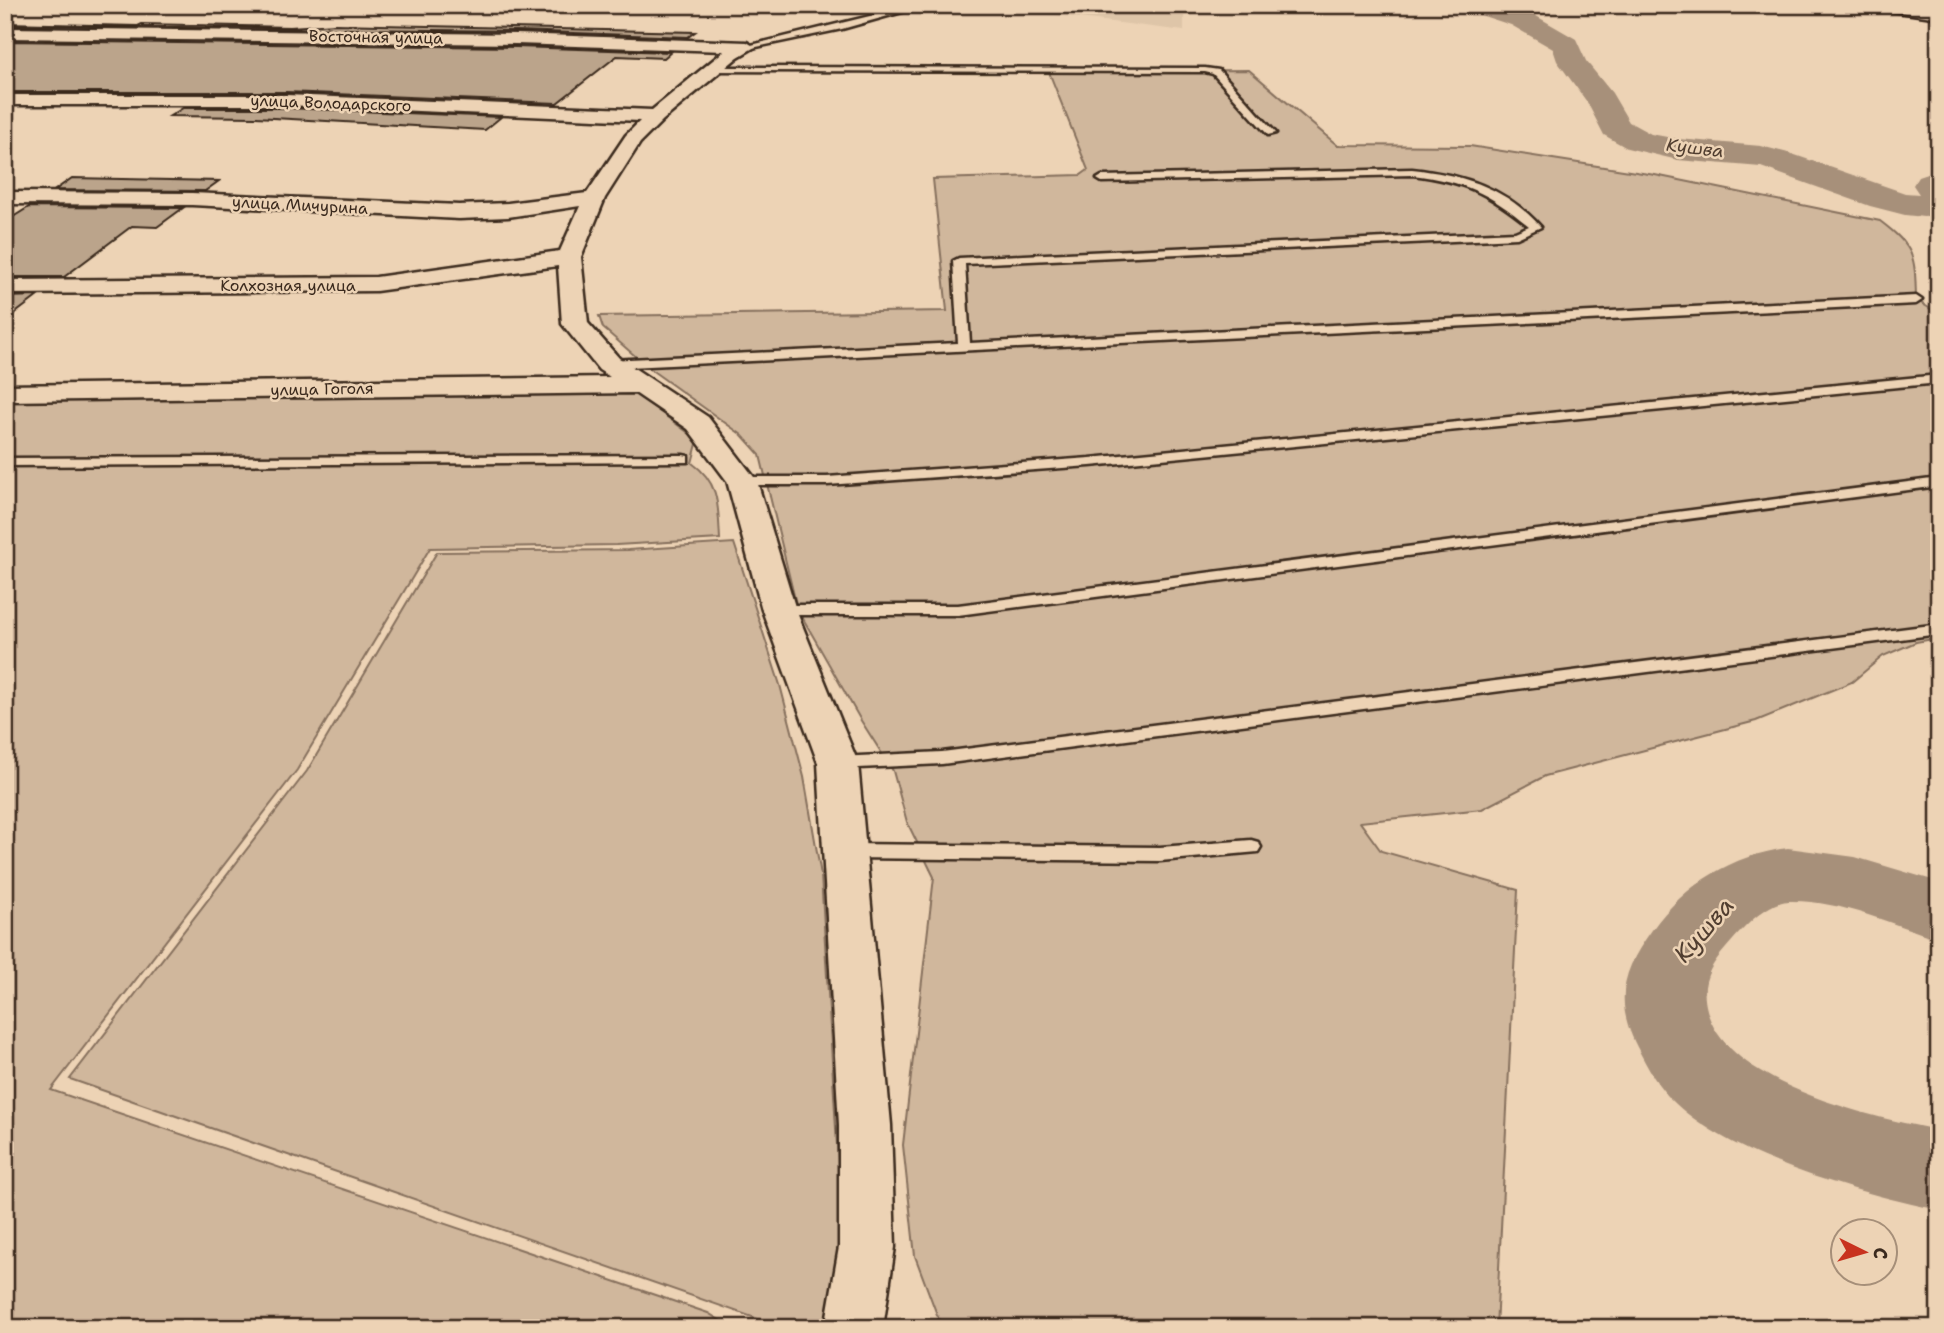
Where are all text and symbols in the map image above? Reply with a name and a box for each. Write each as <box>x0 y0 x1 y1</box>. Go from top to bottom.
street label: Восточная улица <box>309 25 443 49</box>
street label: улица Володарского <box>250 90 412 116</box>
water label: Кушва <box>1665 133 1725 163</box>
street label: улица Мичурина <box>232 191 368 219</box>
street label: Колхозная улица <box>220 275 356 296</box>
street label: улица Гоголя <box>270 378 374 400</box>
water label: Кушва <box>1667 890 1741 970</box>
north arrow <box>1828 1218 1898 1288</box>
text: С <box>1867 1247 1893 1260</box>

